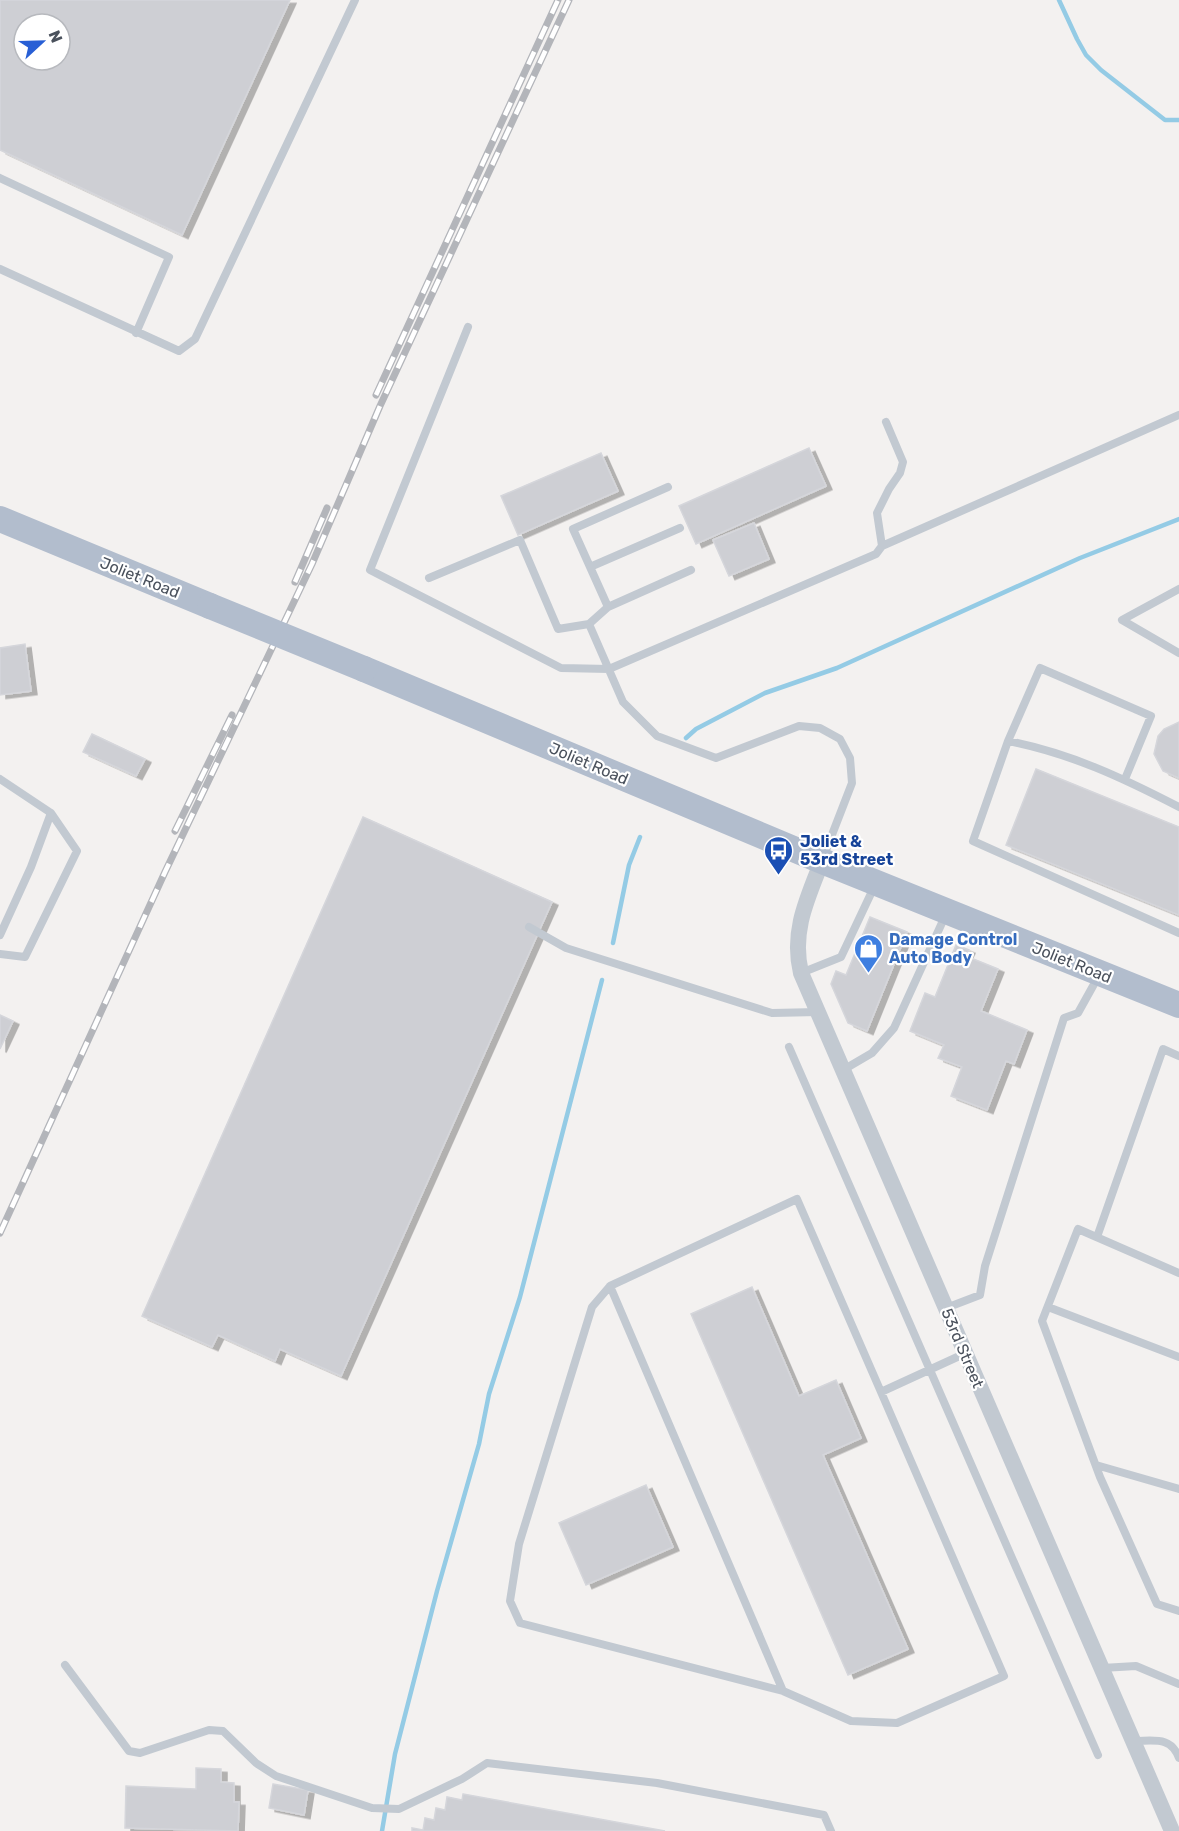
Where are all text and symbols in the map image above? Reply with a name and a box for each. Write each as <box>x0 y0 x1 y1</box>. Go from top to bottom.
north arrow <box>12 12 72 72</box>
text: N <box>44 28 66 45</box>
street label: Joliet Road <box>97 553 182 602</box>
street label: Joliet Road <box>546 738 631 789</box>
place label: Joliet & 53rd Street <box>800 832 894 869</box>
bus stop icon: Joliet & 53rd Street <box>763 834 795 876</box>
place label: Damage Control Auto Body <box>889 930 1017 967</box>
shop icon: Damage Control Auto Body <box>852 932 884 974</box>
street label: Joliet Road <box>1029 938 1114 987</box>
street label: 53rd Street <box>937 1305 988 1391</box>

